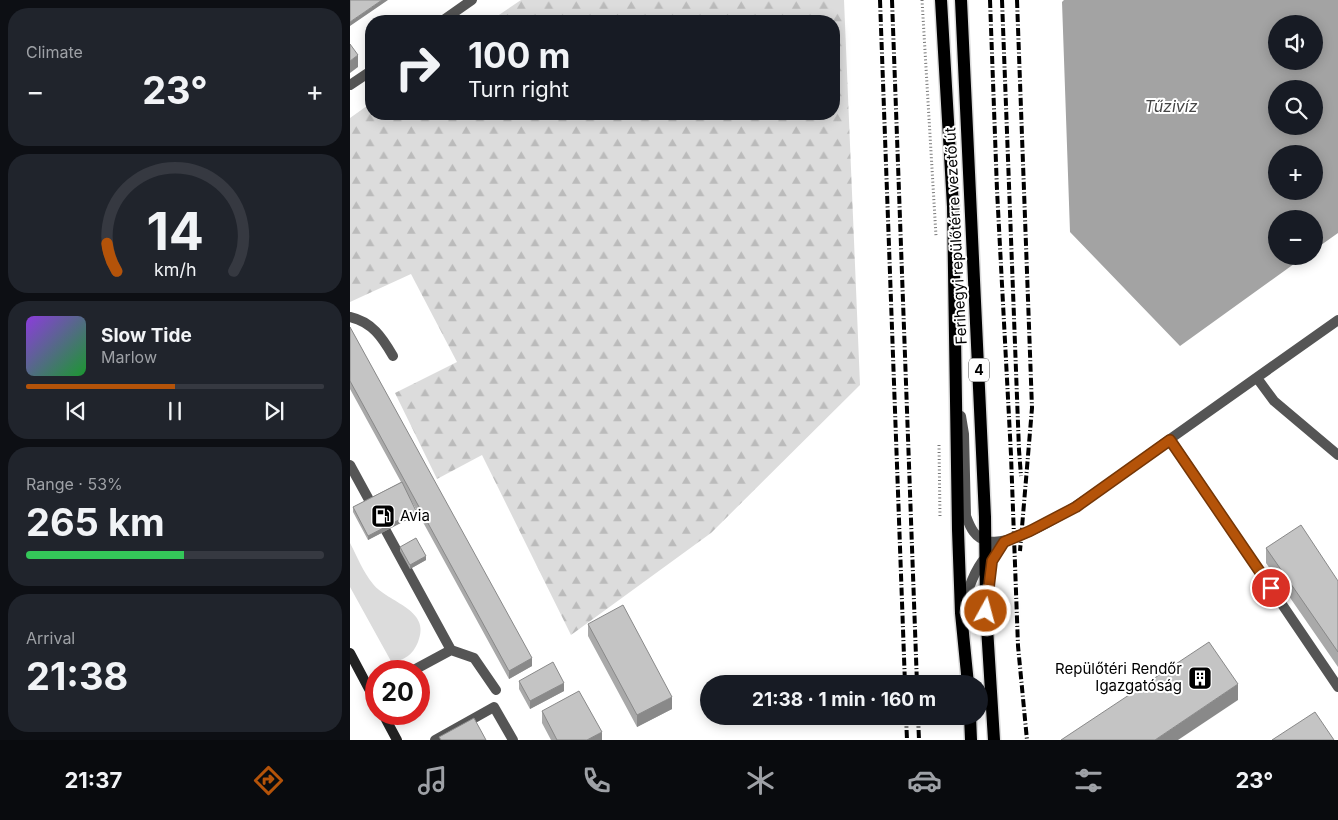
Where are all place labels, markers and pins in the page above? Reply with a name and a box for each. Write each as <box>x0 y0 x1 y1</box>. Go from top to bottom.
fuel station icon: Avia <box>370 503 396 529</box>
place label: Avia <box>400 506 430 525</box>
pin <box>1250 567 1292 609</box>
place label: Repülőtéri Rendőr Igazgatóság <box>1055 659 1182 695</box>
building icon: Repülőtéri Rendőr Igazgatóság <box>1187 665 1213 691</box>

